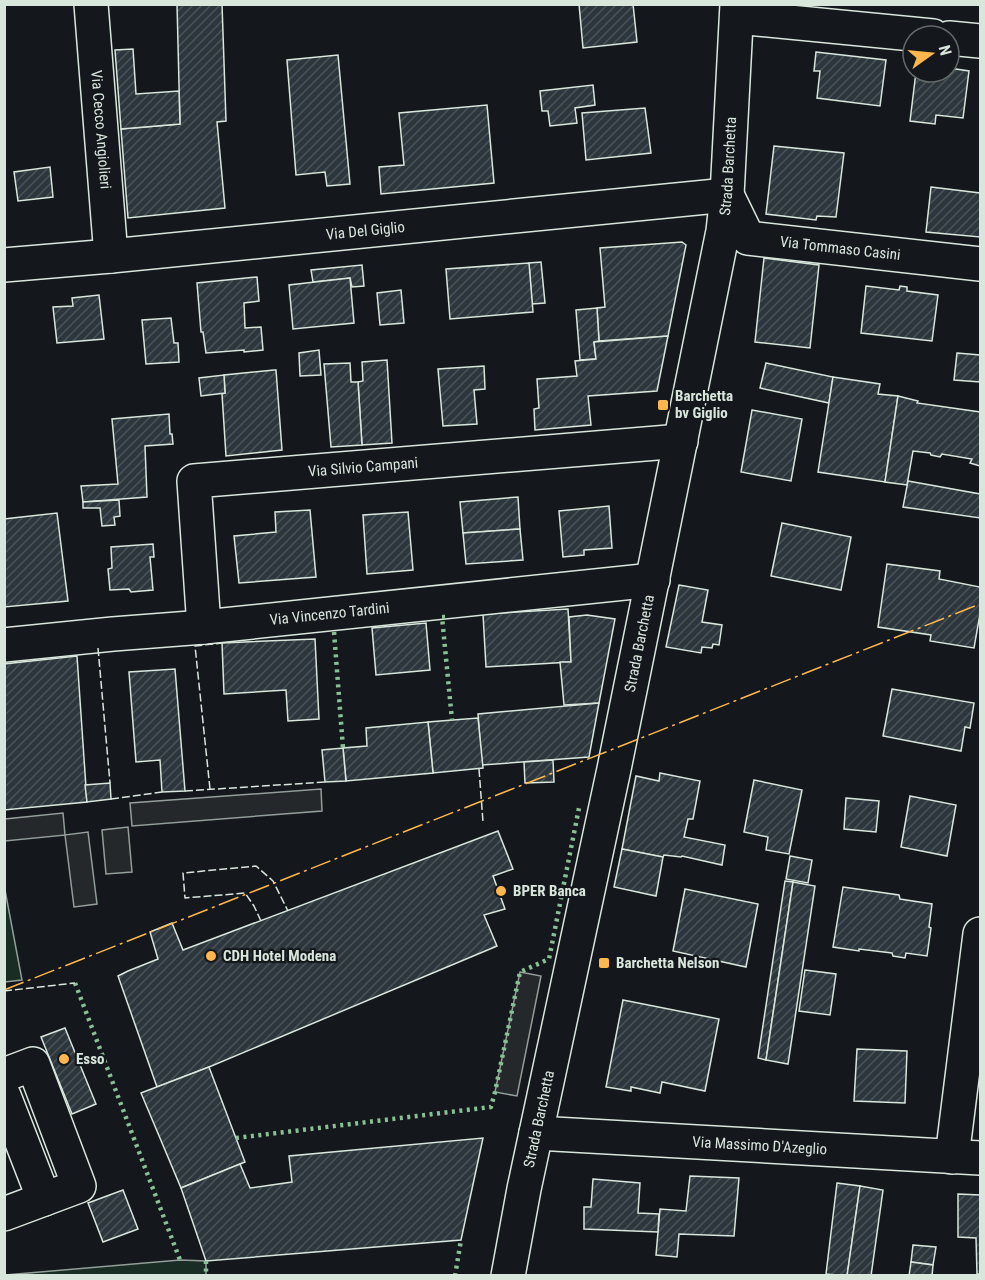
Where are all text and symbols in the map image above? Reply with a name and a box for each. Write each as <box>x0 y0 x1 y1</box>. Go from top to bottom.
north arrow <box>901 24 961 84</box>
text: N <box>935 43 955 57</box>
street label: Via Cecco Angiolieri <box>87 69 115 190</box>
street label: Strada Barchetta <box>716 116 740 216</box>
street label: Via Del Giglio <box>325 218 406 244</box>
street label: Via Tommaso Casini <box>779 233 901 264</box>
place label: Barchetta bv Giglio <box>675 387 733 422</box>
marker: Barchetta bv Giglio <box>656 398 670 412</box>
street label: Via Silvio Campani <box>307 454 419 481</box>
street label: Strada Barchetta <box>621 593 658 694</box>
street label: Via Vincenzo Tardini <box>269 599 390 629</box>
place label: BPER Banca <box>513 882 586 900</box>
marker: BPER Banca <box>494 884 508 898</box>
place label: CDH Hotel Modena <box>223 947 336 965</box>
marker: CDH Hotel Modena <box>204 949 218 963</box>
place label: Barchetta Nelson <box>616 954 719 972</box>
marker: Barchetta Nelson <box>597 956 611 970</box>
place label: Esso <box>76 1050 104 1068</box>
marker: Esso <box>57 1052 71 1066</box>
street label: Strada Barchetta <box>520 1069 558 1169</box>
street label: Via Massimo D'Azeglio <box>692 1133 827 1158</box>

